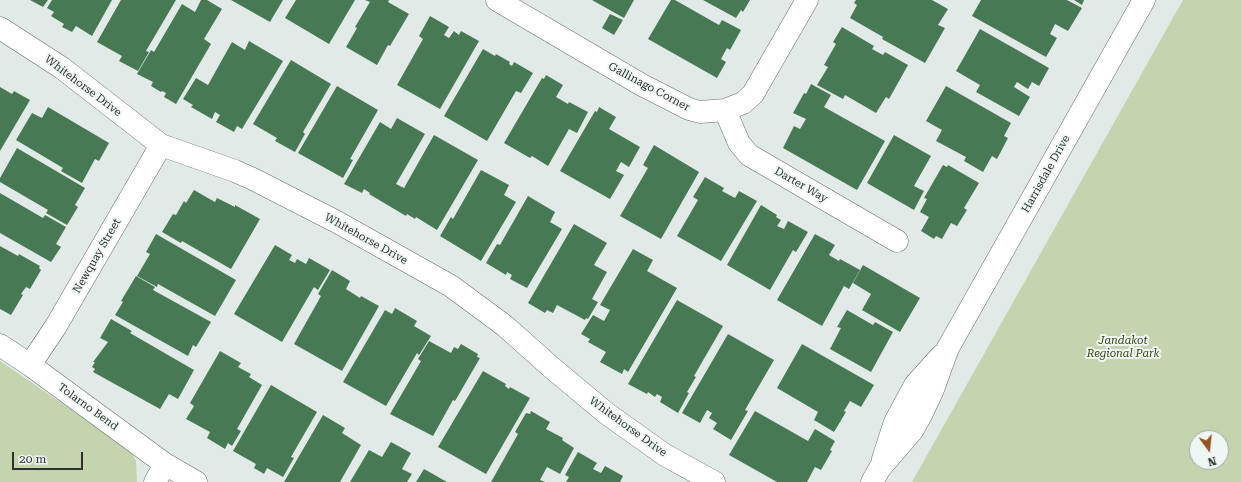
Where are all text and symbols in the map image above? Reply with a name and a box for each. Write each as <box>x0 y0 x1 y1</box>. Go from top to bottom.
street label: Whitehorse Drive <box>42 53 124 119</box>
street label: Gallinago Corner <box>606 60 692 114</box>
street label: Harrisdale Drive <box>1019 133 1073 215</box>
street label: Darter Way <box>772 164 830 206</box>
street label: Whitehorse Drive <box>322 211 410 267</box>
street label: Newquay Street <box>70 216 124 296</box>
park label: Jandakot Regional Park <box>1087 334 1159 360</box>
street label: Tolarno Bend <box>55 381 121 433</box>
street label: Whitehorse Drive <box>587 394 669 460</box>
north arrow <box>1189 430 1229 470</box>
scale bar <box>14 444 85 470</box>
text: 20 m <box>19 452 46 466</box>
text: N <box>1206 454 1218 468</box>

